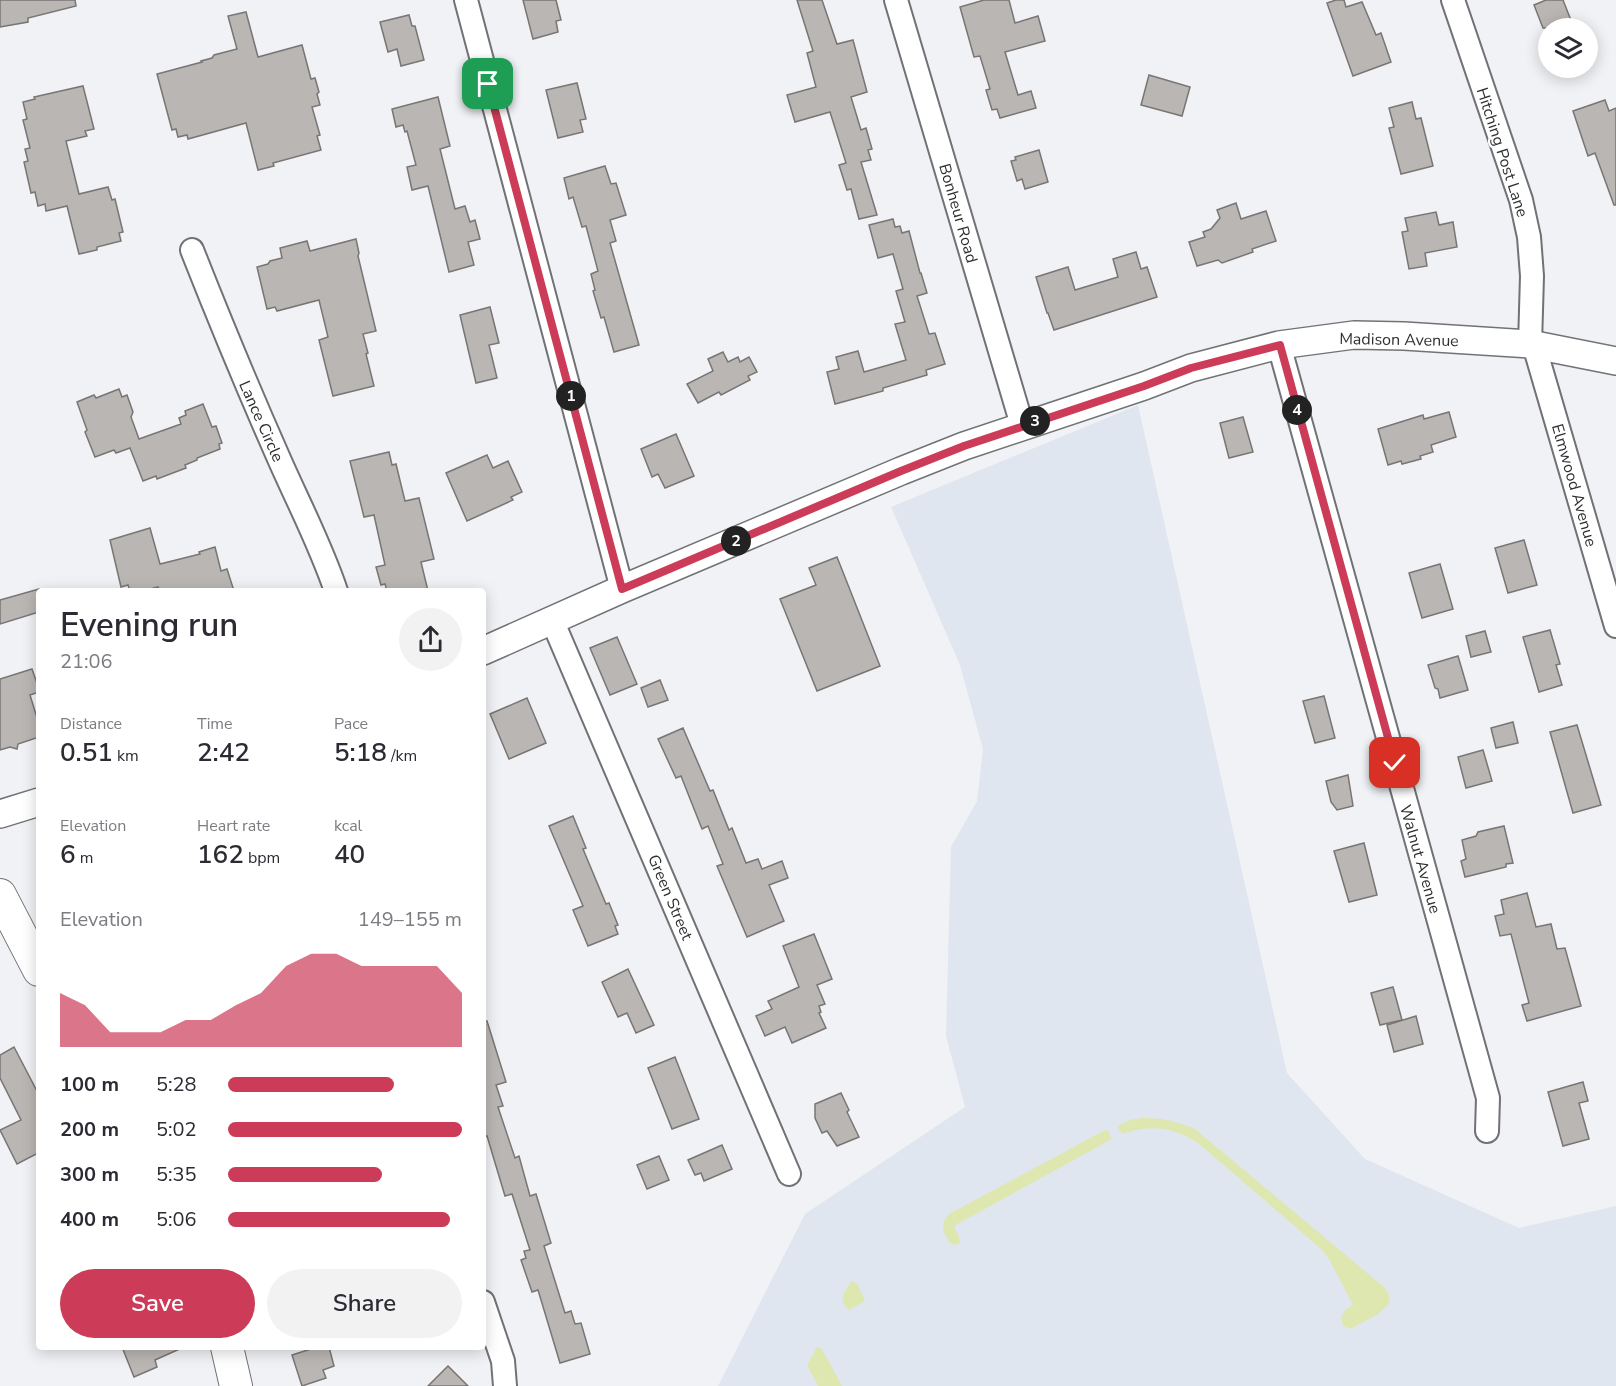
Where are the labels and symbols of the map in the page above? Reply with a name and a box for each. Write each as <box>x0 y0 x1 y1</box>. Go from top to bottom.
pin <box>462 58 513 109</box>
street label: Hitching Post Lane <box>1471 85 1533 220</box>
street label: Bonheur Road <box>933 161 983 266</box>
street label: Madison Avenue <box>1339 328 1459 352</box>
street label: Lance Circle <box>233 377 289 466</box>
pin: 1 <box>556 381 586 411</box>
pin: 4 <box>1282 395 1312 425</box>
pin: 3 <box>1020 406 1050 436</box>
street label: Elmwood Avenue <box>1546 421 1602 549</box>
pin: 2 <box>721 526 751 556</box>
pin <box>1369 737 1420 788</box>
street label: Walnut Avenue <box>1394 802 1446 916</box>
street label: Green Street <box>642 851 698 944</box>

